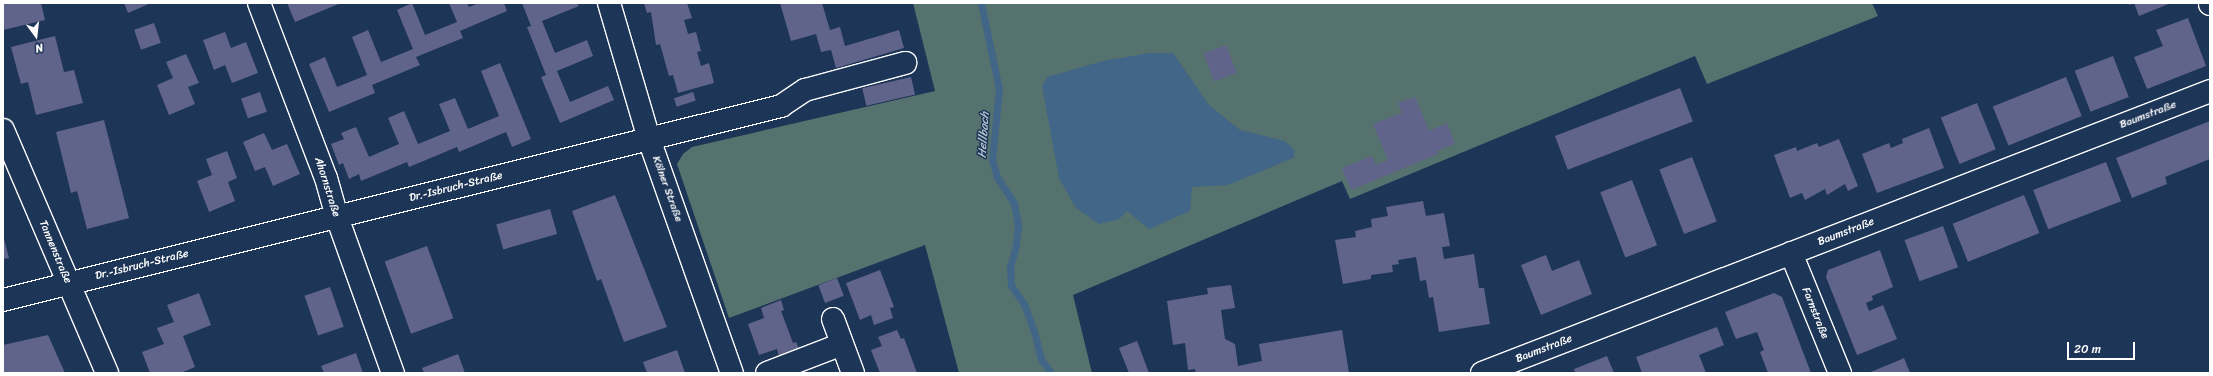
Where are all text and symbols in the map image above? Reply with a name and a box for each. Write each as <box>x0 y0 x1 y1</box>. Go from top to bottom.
north arrow <box>16 16 56 56</box>
text: N <box>33 38 45 58</box>
street label: Baumstraße <box>2118 98 2178 132</box>
water label: Hellbach <box>975 111 993 159</box>
street label: Kölner Straße <box>649 154 685 224</box>
street label: Ahornstraße <box>311 156 343 218</box>
street label: Dr.-Isbruch-Straße <box>408 169 504 205</box>
street label: Baumstraße <box>1816 215 1876 249</box>
street label: Tannenstraße <box>36 218 74 286</box>
street label: Dr.-Isbruch-Straße <box>94 247 190 283</box>
street label: Farnstraße <box>1799 285 1831 341</box>
street label: Baumstraße <box>1514 332 1574 366</box>
scale bar <box>2069 334 2137 360</box>
text: 20 m <box>2074 338 2101 360</box>

